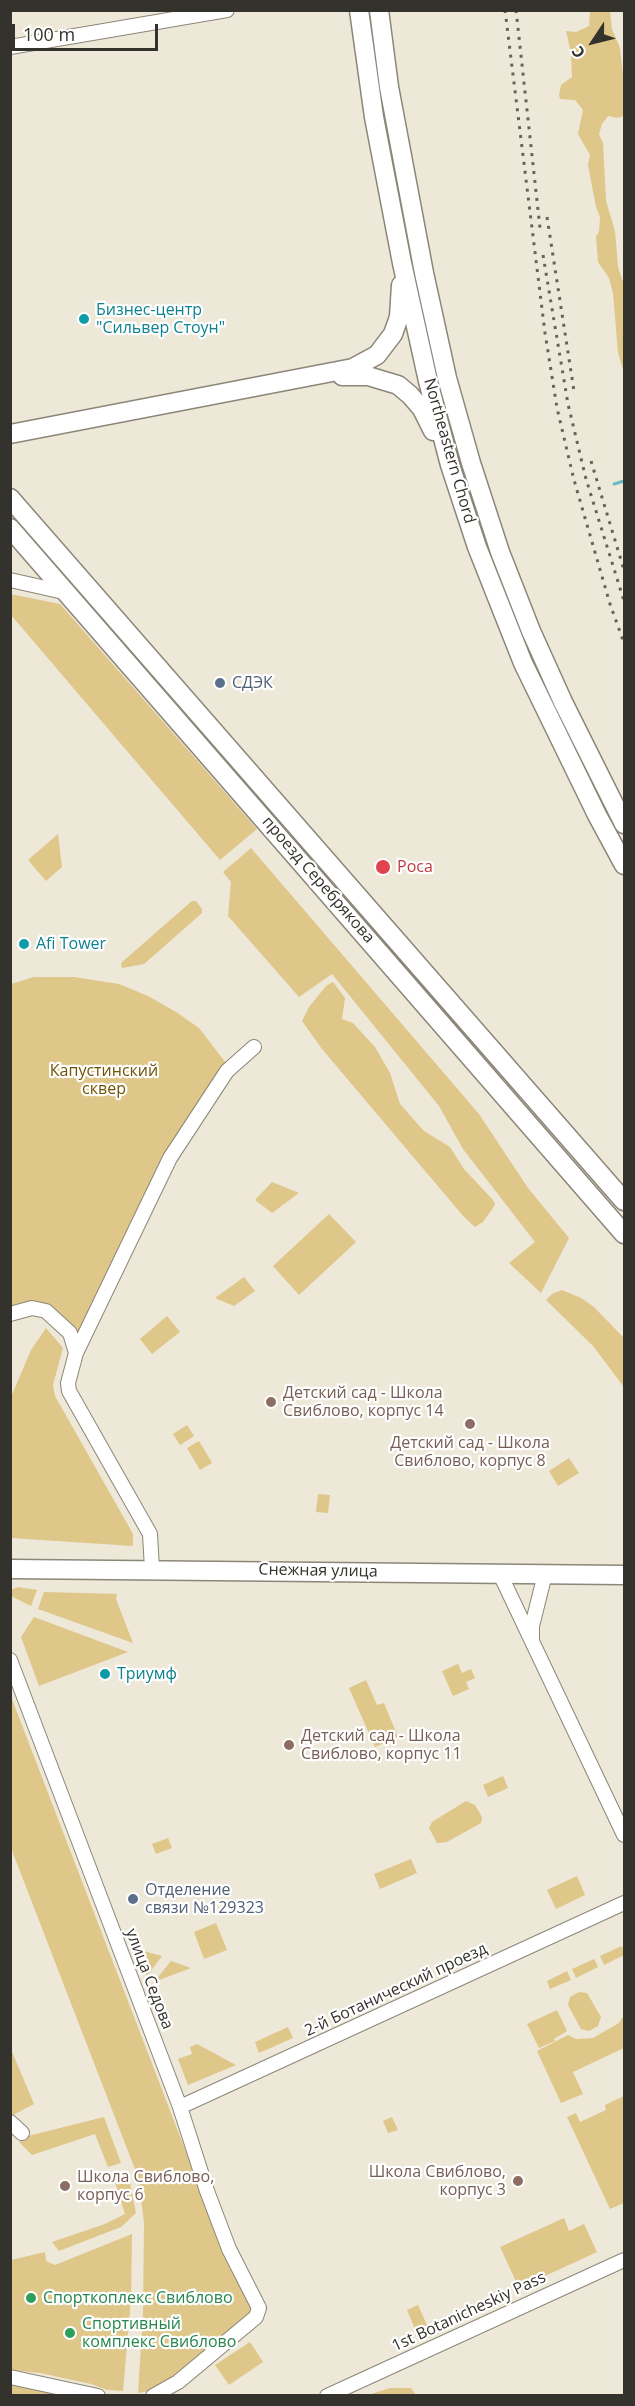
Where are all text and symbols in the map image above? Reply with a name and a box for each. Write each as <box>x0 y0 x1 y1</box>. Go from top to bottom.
scale bar <box>15 12 160 50</box>
north arrow <box>563 12 623 72</box>
text: 100 m <box>23 22 75 46</box>
text: С <box>566 42 590 63</box>
place label: Бизнес-центр "Сильвер Стоун" <box>96 300 225 338</box>
marker: Бизнес-центр "Сильвер Стоун" <box>77 312 91 326</box>
street label: Northeastern Chord <box>419 376 479 526</box>
place label: СДЭК <box>232 673 273 693</box>
marker: СДЭК <box>213 676 227 690</box>
street label: проезд Серебрякова <box>258 813 378 947</box>
place label: Роса <box>397 857 433 877</box>
marker: Роса <box>374 858 392 876</box>
place label: Afi Tower <box>36 934 106 954</box>
marker: Afi Tower <box>17 937 31 951</box>
park label: Капустинский сквер <box>50 1061 158 1099</box>
place label: Детский сад - Школа Свиблово, корпус 14 <box>283 1383 444 1421</box>
marker: Детский сад - Школа Свиблово, корпус 14 <box>264 1395 278 1409</box>
marker: Детский сад - Школа Свиблово, корпус 8 <box>463 1417 477 1431</box>
place label: Детский сад - Школа Свиблово, корпус 8 <box>390 1433 550 1471</box>
street label: Снежная улица <box>258 1560 378 1582</box>
place label: Триумф <box>117 1664 177 1684</box>
marker: Триумф <box>98 1667 112 1681</box>
place label: Детский сад - Школа Свиблово, корпус 11 <box>301 1726 462 1764</box>
marker: Детский сад - Школа Свиблово, корпус 11 <box>282 1738 296 1752</box>
place label: Отделение связи №129323 <box>145 1880 264 1918</box>
marker: Отделение связи №129323 <box>126 1892 140 1906</box>
street label: улица Седова <box>121 1926 177 2032</box>
street label: 2-й Ботанический проезд <box>302 1939 490 2041</box>
place label: Школа Свиблово, корпус 3 <box>369 2162 506 2200</box>
place label: Школа Свиблово, корпус 6 <box>77 2167 214 2205</box>
marker: Школа Свиблово, корпус 3 <box>511 2174 525 2188</box>
marker: Школа Свиблово, корпус 6 <box>58 2179 72 2193</box>
street label: 1st Botanicheskiy Pass <box>389 2268 549 2356</box>
place label: Спорткоплекс Свиблово <box>43 2288 233 2308</box>
marker: Спорткоплекс Свиблово <box>24 2291 38 2305</box>
place label: Спортивный комплекс Свиблово <box>82 2314 236 2352</box>
marker: Спортивный комплекс Свиблово <box>63 2326 77 2340</box>

